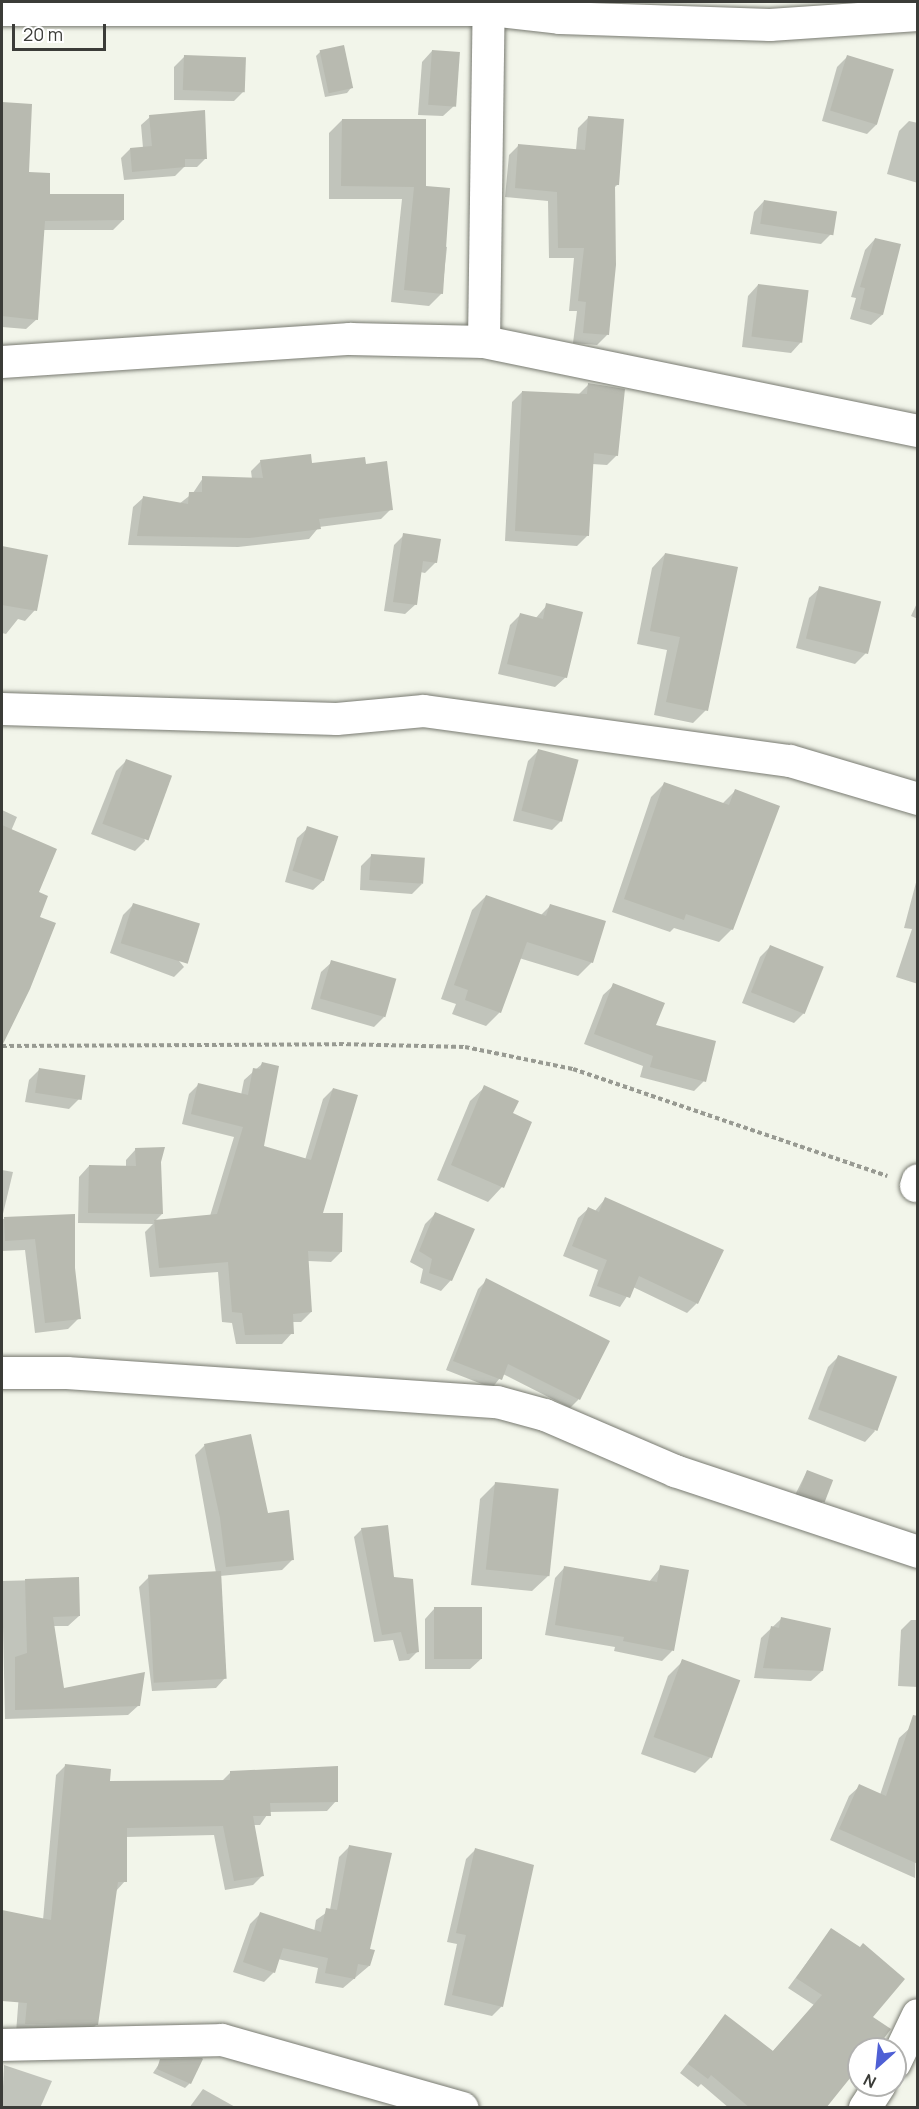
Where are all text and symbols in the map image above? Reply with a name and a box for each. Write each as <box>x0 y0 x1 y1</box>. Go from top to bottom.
scale bar <box>15 12 110 50</box>
text: 20 m <box>23 22 63 46</box>
north arrow <box>847 2037 907 2097</box>
text: N <box>860 2069 880 2094</box>

